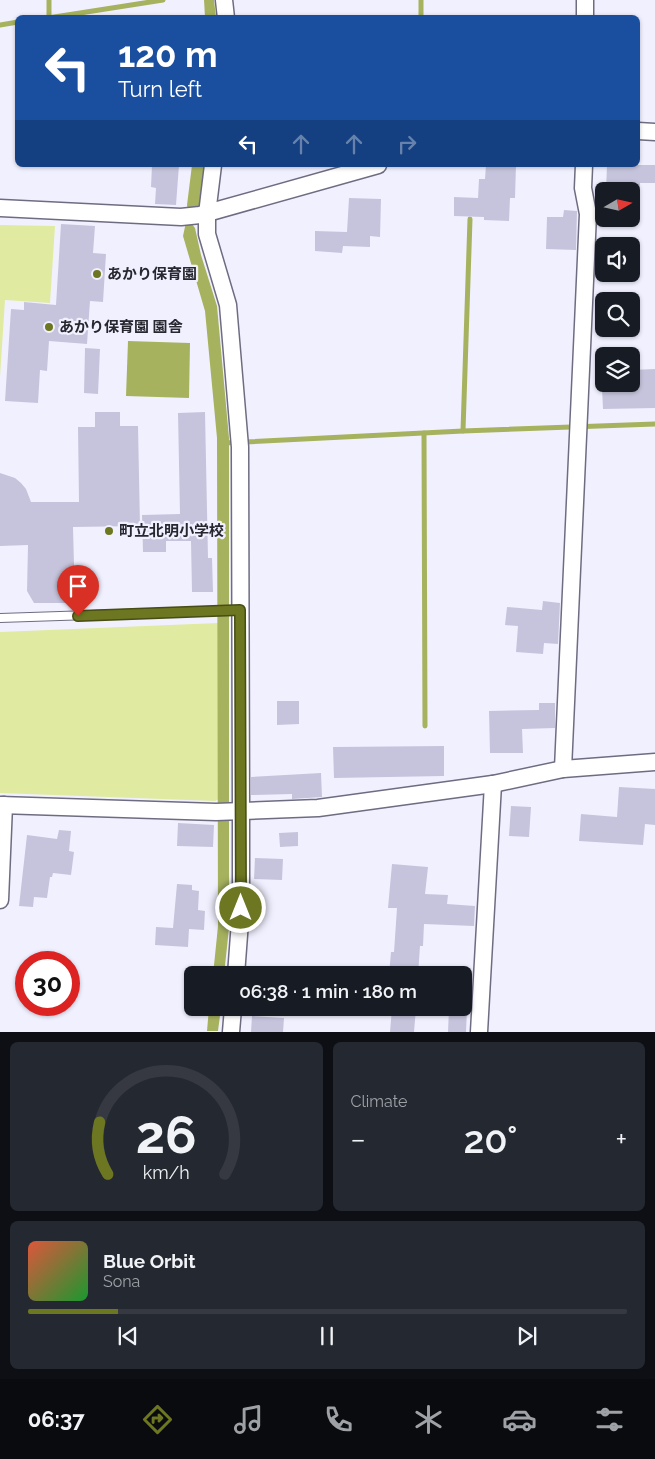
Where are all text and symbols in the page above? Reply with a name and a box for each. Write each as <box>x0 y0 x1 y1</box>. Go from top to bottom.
text: 120 m <box>118 34 218 75</box>
icon: left <box>35 35 100 100</box>
text: Turn left <box>118 76 202 102</box>
icon: left <box>234 130 262 158</box>
icon: ahead <box>287 130 315 158</box>
icon: ahead <box>340 130 368 158</box>
icon: right <box>393 130 421 158</box>
north arrow <box>595 182 640 228</box>
map controls <box>595 182 640 392</box>
button: sound <box>595 237 640 282</box>
place label: あかり保育園 <box>107 265 197 283</box>
marker: あかり保育園 <box>91 268 103 280</box>
button: search <box>595 292 640 337</box>
place label: あかり保育園 園舎 <box>59 318 184 336</box>
marker: あかり保育園 園舎 <box>43 321 55 333</box>
button: layers <box>595 347 640 392</box>
place label: 町立北明小学校 <box>119 522 224 540</box>
marker: 町立北明小学校 <box>103 525 115 537</box>
pin <box>57 565 99 616</box>
icon: arrive <box>64 572 92 600</box>
position arrow <box>214 881 266 933</box>
speed limit sign: 30 <box>15 951 80 1016</box>
text: 06:38 · 1 min · 180 m <box>239 980 417 1002</box>
text: Climate <box>351 1092 407 1111</box>
text: 26 <box>136 1104 197 1165</box>
text: 20° <box>463 1117 518 1162</box>
text: − <box>351 1123 366 1156</box>
text: + <box>615 1123 627 1156</box>
text: km/h <box>143 1162 190 1183</box>
text: Blue Orbit <box>103 1250 195 1272</box>
text: Sona <box>103 1272 140 1291</box>
icon: previous <box>114 1322 142 1350</box>
icon: pause <box>313 1322 341 1350</box>
icon: next <box>513 1322 541 1350</box>
icon: directions <box>140 1402 175 1437</box>
icon: music <box>231 1402 266 1437</box>
icon: phone <box>321 1402 356 1437</box>
icon: climate <box>411 1402 446 1437</box>
icon: car <box>502 1402 537 1437</box>
icon: filters <box>592 1402 627 1437</box>
text: 06:37 <box>28 1406 85 1432</box>

